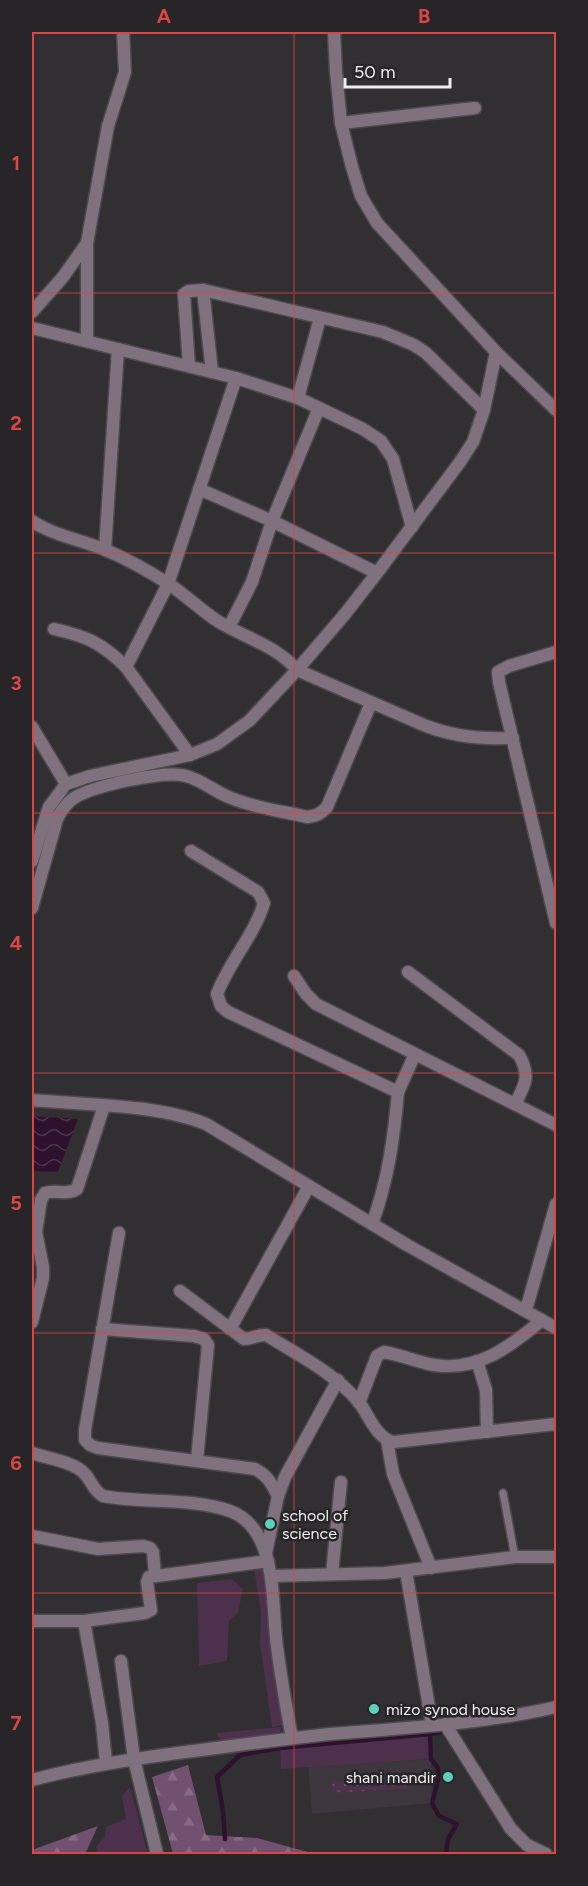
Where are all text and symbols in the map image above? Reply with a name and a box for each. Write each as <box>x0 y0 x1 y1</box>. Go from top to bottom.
text: A <box>157 4 172 28</box>
text: B <box>418 4 430 28</box>
scale bar <box>345 51 450 89</box>
text: 50 m <box>354 61 396 83</box>
text: 1 <box>12 151 20 175</box>
text: 2 <box>10 411 22 435</box>
text: 3 <box>10 671 22 695</box>
text: 4 <box>10 931 23 955</box>
text: 5 <box>10 1191 22 1215</box>
text: 6 <box>10 1451 22 1475</box>
place label: school of science <box>282 1506 348 1543</box>
marker: school of science <box>263 1517 277 1531</box>
place label: mizo synod house <box>386 1700 515 1719</box>
marker: mizo synod house <box>367 1702 381 1716</box>
text: 7 <box>10 1711 22 1735</box>
place label: shani mandir <box>346 1768 437 1787</box>
marker: shani mandir <box>441 1770 455 1784</box>

